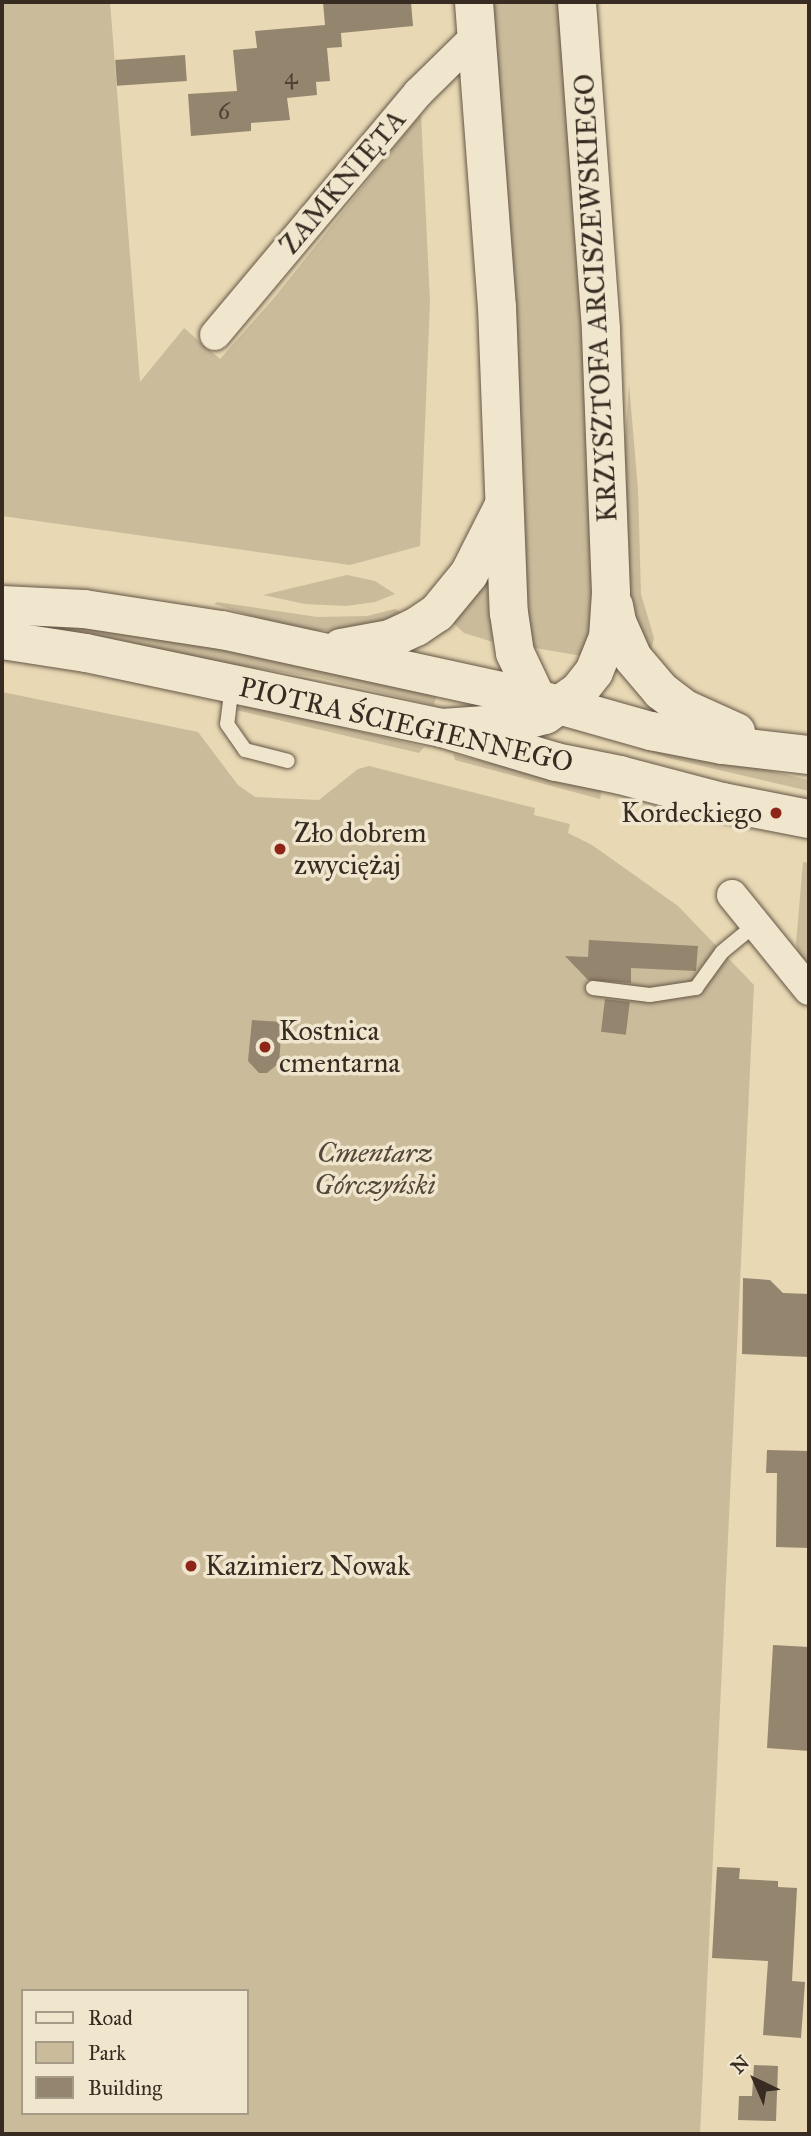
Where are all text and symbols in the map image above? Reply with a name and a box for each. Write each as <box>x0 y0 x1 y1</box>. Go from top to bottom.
house number: 4 <box>284 63 298 91</box>
street label: KRZYSZTOFA ARCISZEWSKIEGO <box>567 73 625 523</box>
house number: 6 <box>218 98 230 126</box>
street label: ZAMKNIĘTA <box>273 103 413 261</box>
street label: PIOTRA ŚCIEGIENNEGO <box>236 670 576 780</box>
place label: Kordeckiego <box>621 796 762 830</box>
marker: Kordeckiego <box>768 805 784 821</box>
place label: Zło dobrem zwyciężaj <box>294 816 427 882</box>
marker: Zło dobrem zwyciężaj <box>272 841 288 857</box>
place label: Kostnica cmentarna <box>279 1014 400 1080</box>
marker: Kostnica cmentarna <box>257 1039 273 1055</box>
park label: Cmentarz Górczyński <box>314 1136 436 1202</box>
place label: Kazimierz Nowak <box>205 1549 410 1583</box>
marker: Kazimierz Nowak <box>183 1558 199 1574</box>
legend <box>21 1989 248 2115</box>
text: Road <box>88 2005 133 2031</box>
text: Park <box>88 2040 126 2066</box>
north arrow <box>720 2045 790 2115</box>
text: N <box>726 2051 754 2078</box>
text: Building <box>88 2075 162 2101</box>

